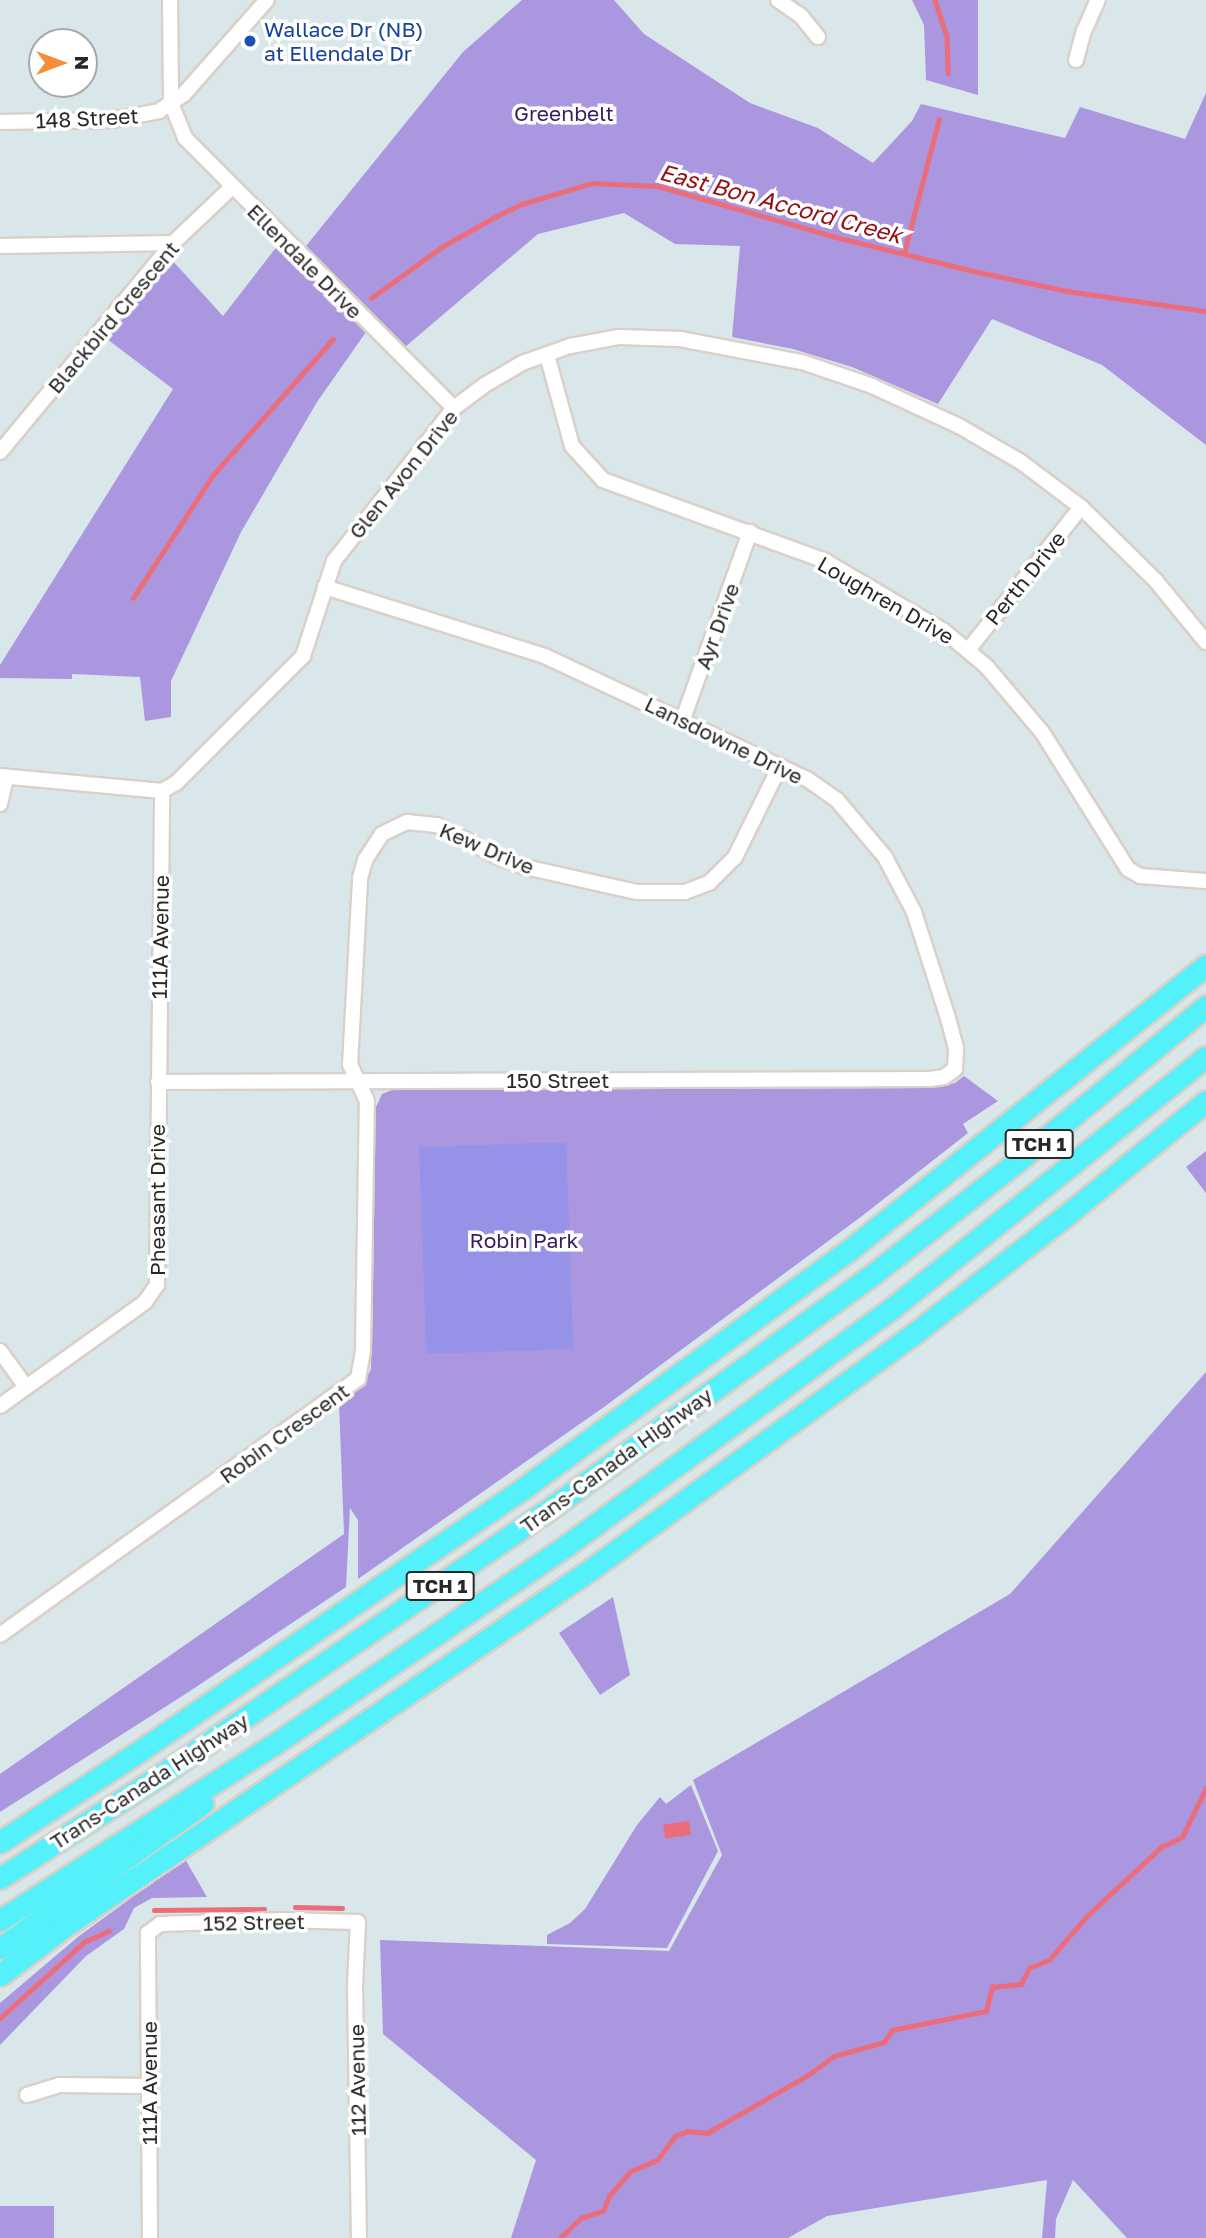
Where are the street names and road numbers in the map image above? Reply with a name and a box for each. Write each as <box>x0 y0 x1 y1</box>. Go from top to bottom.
street label: 148 Street <box>35 103 139 133</box>
street label: Ellendale Drive <box>242 198 368 324</box>
street label: Blackbird Crescent <box>42 236 184 398</box>
street label: Glen Avon Drive <box>343 404 463 544</box>
street label: Perth Drive <box>980 526 1070 630</box>
street label: Loughren Drive <box>813 551 959 649</box>
street label: Ayr Drive <box>690 579 744 673</box>
street label: Lansdowne Drive <box>641 691 807 789</box>
street label: Kew Drive <box>436 817 538 879</box>
street label: 111A Avenue <box>146 875 174 999</box>
street label: 150 Street <box>507 1067 609 1093</box>
street label: Pheasant Drive <box>144 1124 170 1276</box>
road number: TCH 1 <box>1004 1128 1074 1160</box>
street label: Robin Crescent <box>214 1378 354 1488</box>
street label: Trans-Canada Highway <box>515 1382 717 1538</box>
road number: TCH 1 <box>405 1570 475 1602</box>
street label: Trans-Canada Highway <box>45 1708 253 1854</box>
street label: 152 Street <box>203 1909 305 1935</box>
street label: 111A Avenue <box>136 2021 162 2145</box>
street label: 112 Avenue <box>343 2024 371 2136</box>

